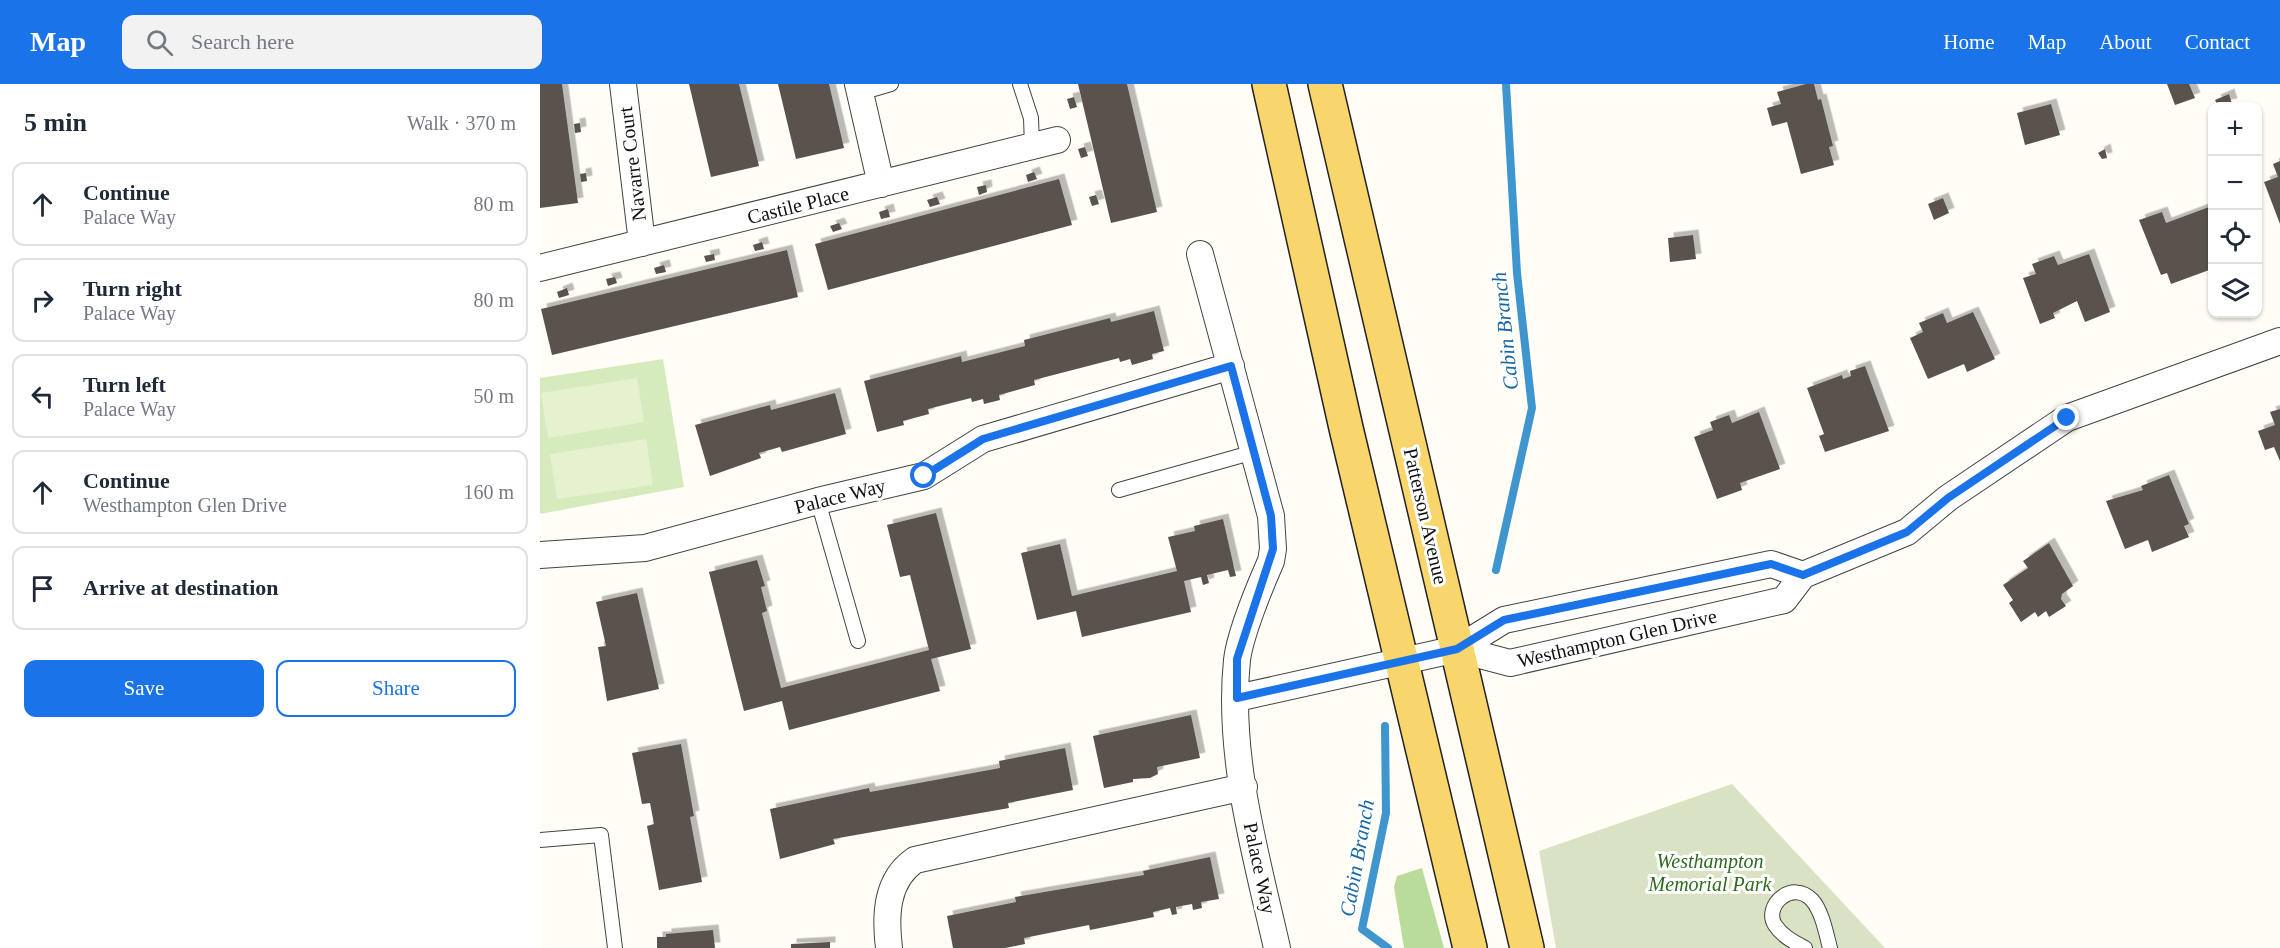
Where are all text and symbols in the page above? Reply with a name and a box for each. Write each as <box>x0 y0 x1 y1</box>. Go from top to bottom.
search box <box>122 15 542 69</box>
text: Map <box>30 26 86 57</box>
icon: search <box>143 26 176 59</box>
text: Search here <box>191 29 294 54</box>
text: Home <box>1943 30 1995 54</box>
text: Map <box>2028 30 2066 54</box>
text: About <box>2099 30 2152 54</box>
text: Contact <box>2185 30 2250 54</box>
map controls <box>2208 102 2262 318</box>
button: + <box>2208 102 2262 156</box>
street label: Navarre Court <box>614 105 650 222</box>
text: 5 min <box>24 108 87 137</box>
text: Walk · 370 m <box>407 112 516 134</box>
button: − <box>2208 156 2262 210</box>
text: Continue <box>83 180 170 205</box>
street label: Castile Place <box>745 182 851 228</box>
icon: ahead <box>26 188 59 221</box>
text: 80 m <box>473 193 514 215</box>
text: Palace Way <box>83 206 176 228</box>
button: locate <box>2208 210 2262 264</box>
button: layers <box>2208 264 2262 318</box>
water label: Cabin Branch <box>1487 271 1523 391</box>
text: Turn right <box>83 276 182 301</box>
icon: right <box>26 284 59 317</box>
text: 80 m <box>473 289 514 311</box>
text: Palace Way <box>83 302 176 324</box>
text: Turn left <box>83 372 166 397</box>
icon: left <box>26 380 59 413</box>
text: 50 m <box>473 385 514 407</box>
text: Palace Way <box>83 398 176 420</box>
route end <box>2053 404 2079 430</box>
street label: Patterson Avenue <box>1400 446 1452 586</box>
route start <box>910 462 936 488</box>
text: Continue <box>83 468 170 493</box>
street label: Palace Way <box>792 474 888 519</box>
icon: ahead <box>26 476 59 509</box>
text: 160 m <box>463 481 514 503</box>
text: Westhampton Glen Drive <box>83 494 287 516</box>
icon: arrive <box>26 572 59 605</box>
text: Arrive at destination <box>83 575 279 600</box>
street label: Westhampton Glen Drive <box>1515 604 1719 673</box>
button: Save <box>24 660 264 717</box>
button: Share <box>276 660 516 717</box>
water label: Cabin Branch <box>1335 798 1379 918</box>
street label: Palace Way <box>1239 820 1280 916</box>
park label: Westhampton Memorial Park <box>1648 850 1772 895</box>

